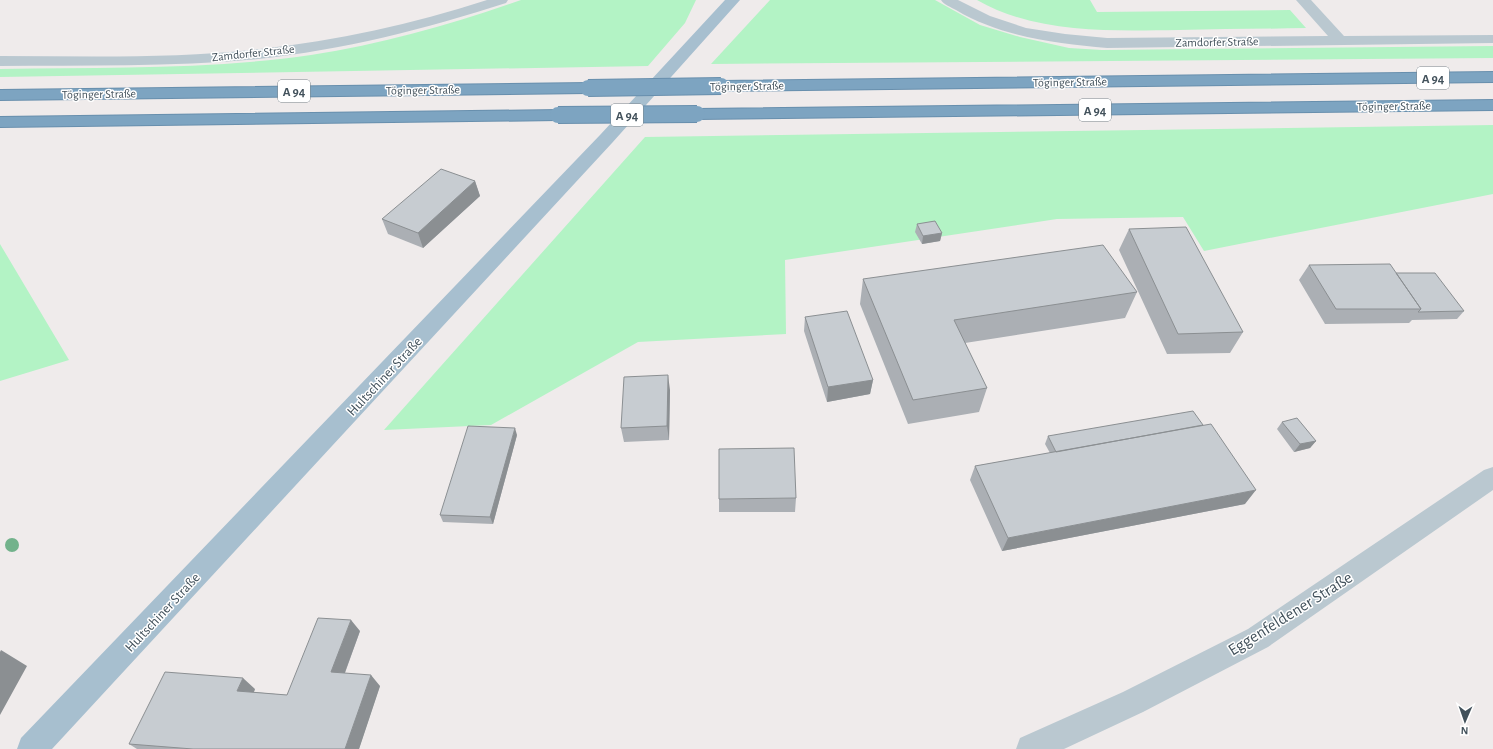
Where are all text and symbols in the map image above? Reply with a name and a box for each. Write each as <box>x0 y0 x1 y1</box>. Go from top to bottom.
street label: Zamdorfer Straße <box>1175 35 1259 49</box>
street label: Zamdorfer Straße <box>211 43 295 63</box>
road number: A 94 <box>1417 67 1449 89</box>
street label: Töginger Straße <box>1033 75 1107 89</box>
street label: Töginger Straße <box>710 79 784 93</box>
road number: A 94 <box>278 80 310 102</box>
street label: Töginger Straße <box>386 83 460 97</box>
street label: Töginger Straße <box>62 87 136 101</box>
road number: A 94 <box>1079 99 1111 121</box>
street label: Töginger Straße <box>1357 99 1431 113</box>
road number: A 94 <box>611 104 643 126</box>
street label: Hultschiner Straße <box>345 334 425 419</box>
street label: Eggenfeldener Straße <box>1225 568 1355 658</box>
street label: Hultschiner Straße <box>123 570 203 655</box>
north arrow <box>1445 701 1485 741</box>
text: N <box>1461 725 1469 736</box>

